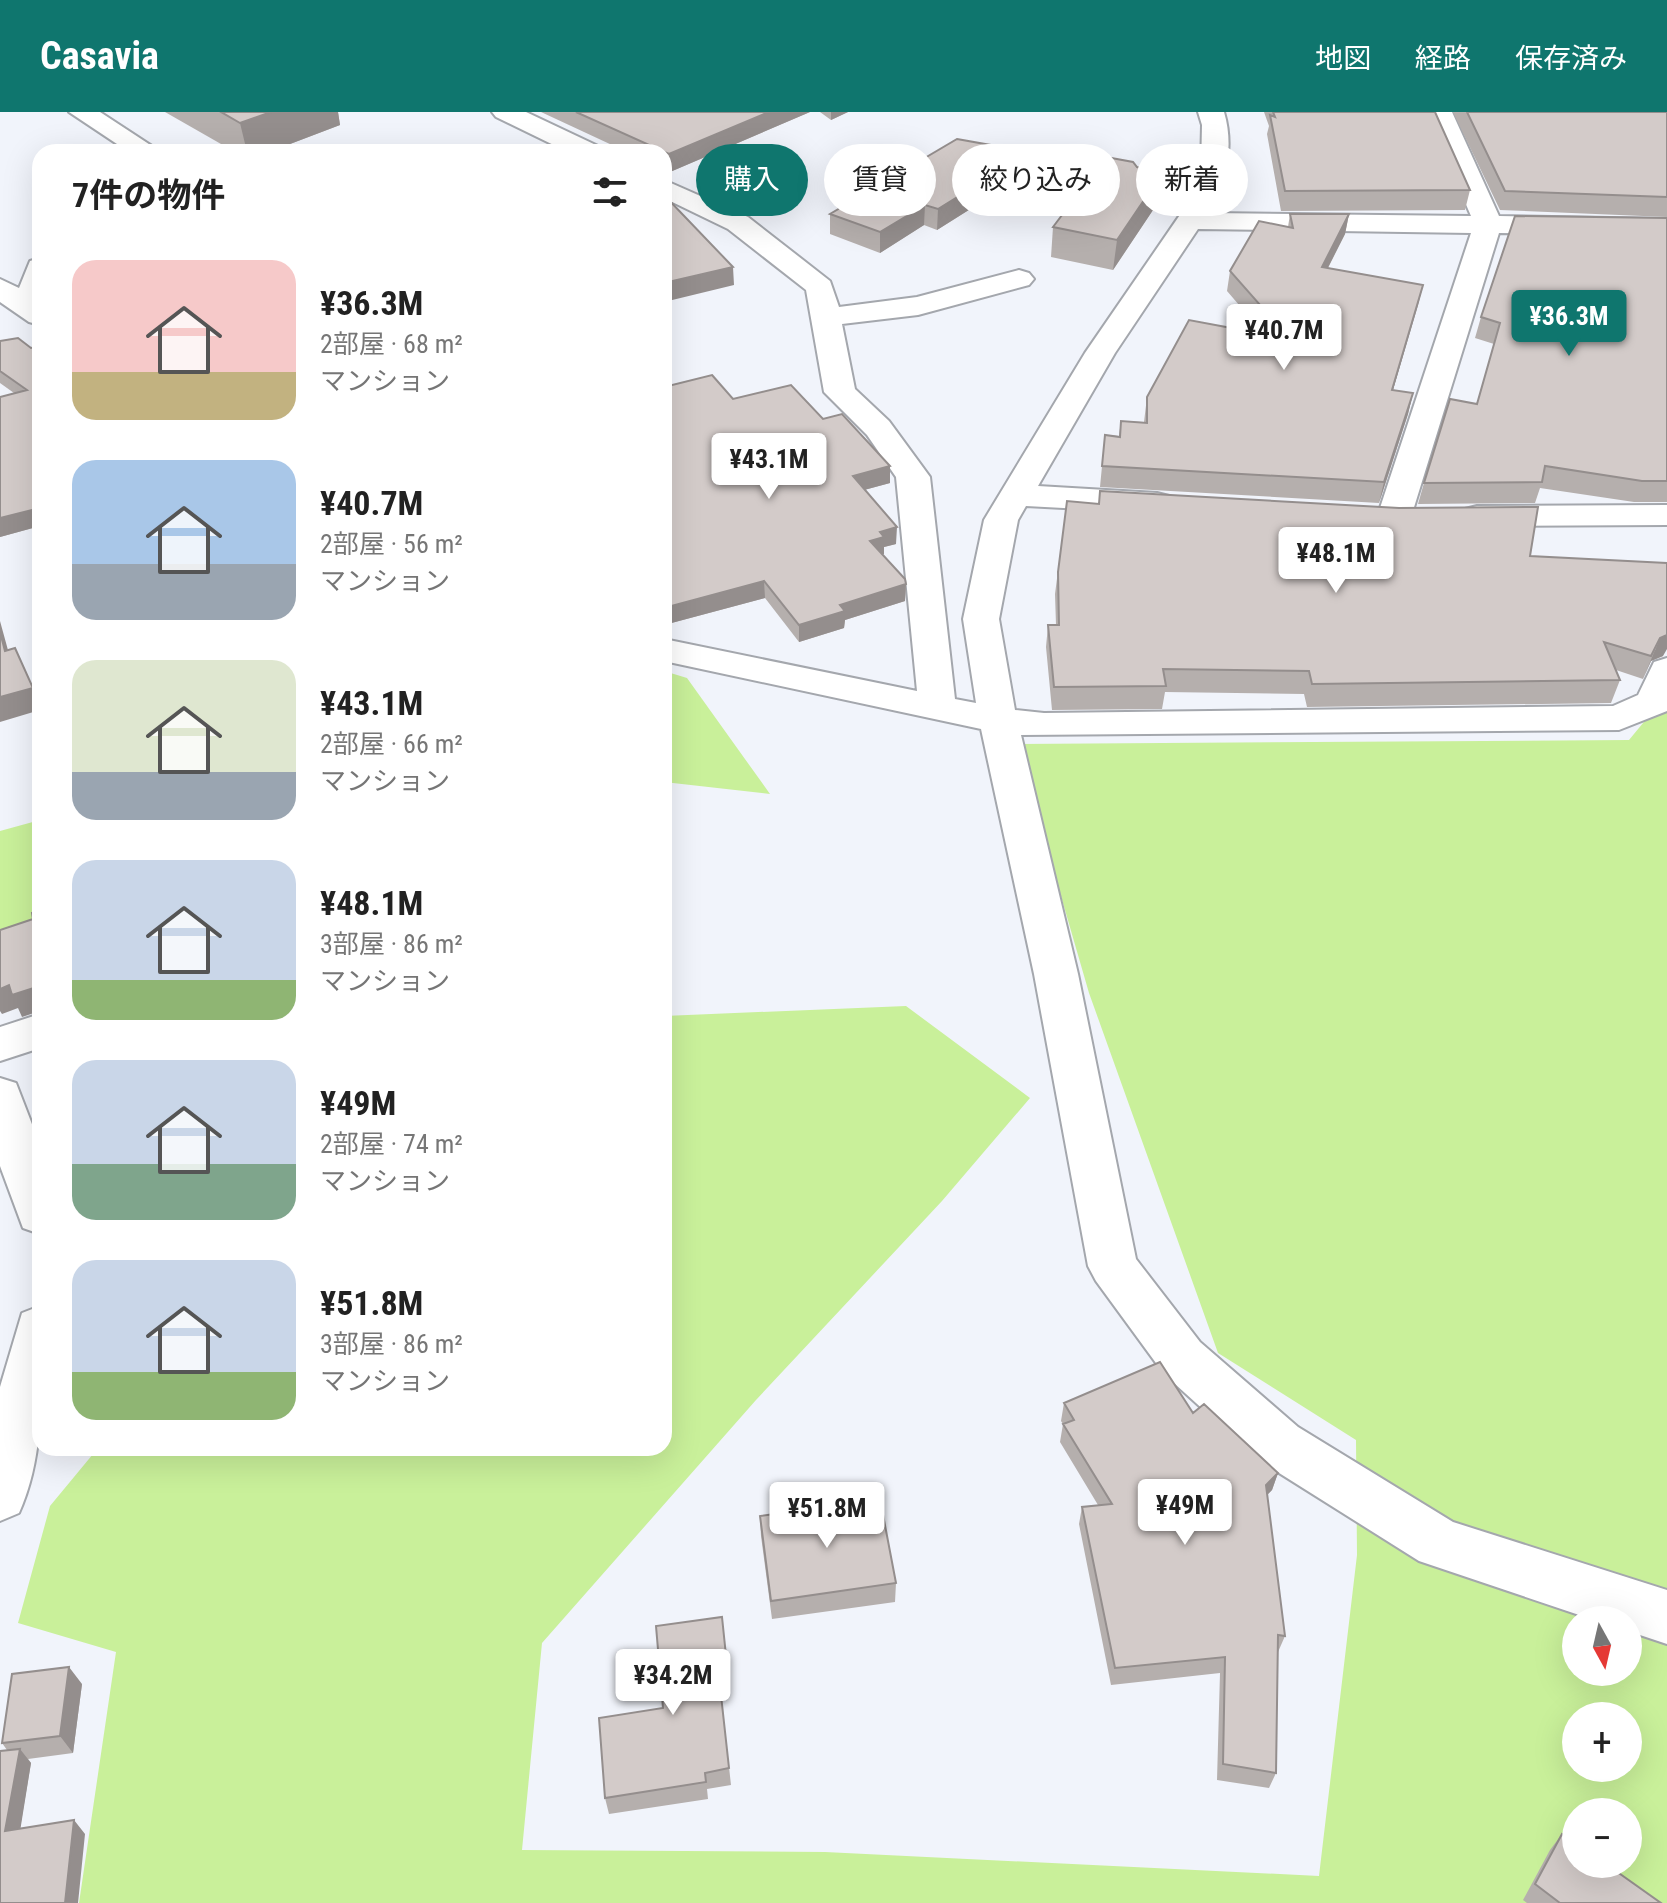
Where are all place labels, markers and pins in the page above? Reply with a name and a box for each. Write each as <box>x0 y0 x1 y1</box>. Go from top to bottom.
pin: ¥36.3M <box>1504 290 1634 358</box>
pin: ¥40.7M <box>1219 304 1349 372</box>
pin: ¥43.1M <box>704 433 834 501</box>
pin: ¥48.1M <box>1271 527 1401 595</box>
pin: ¥49M <box>1138 1479 1232 1547</box>
pin: ¥51.8M <box>762 1482 892 1550</box>
pin: ¥34.2M <box>608 1649 738 1717</box>

